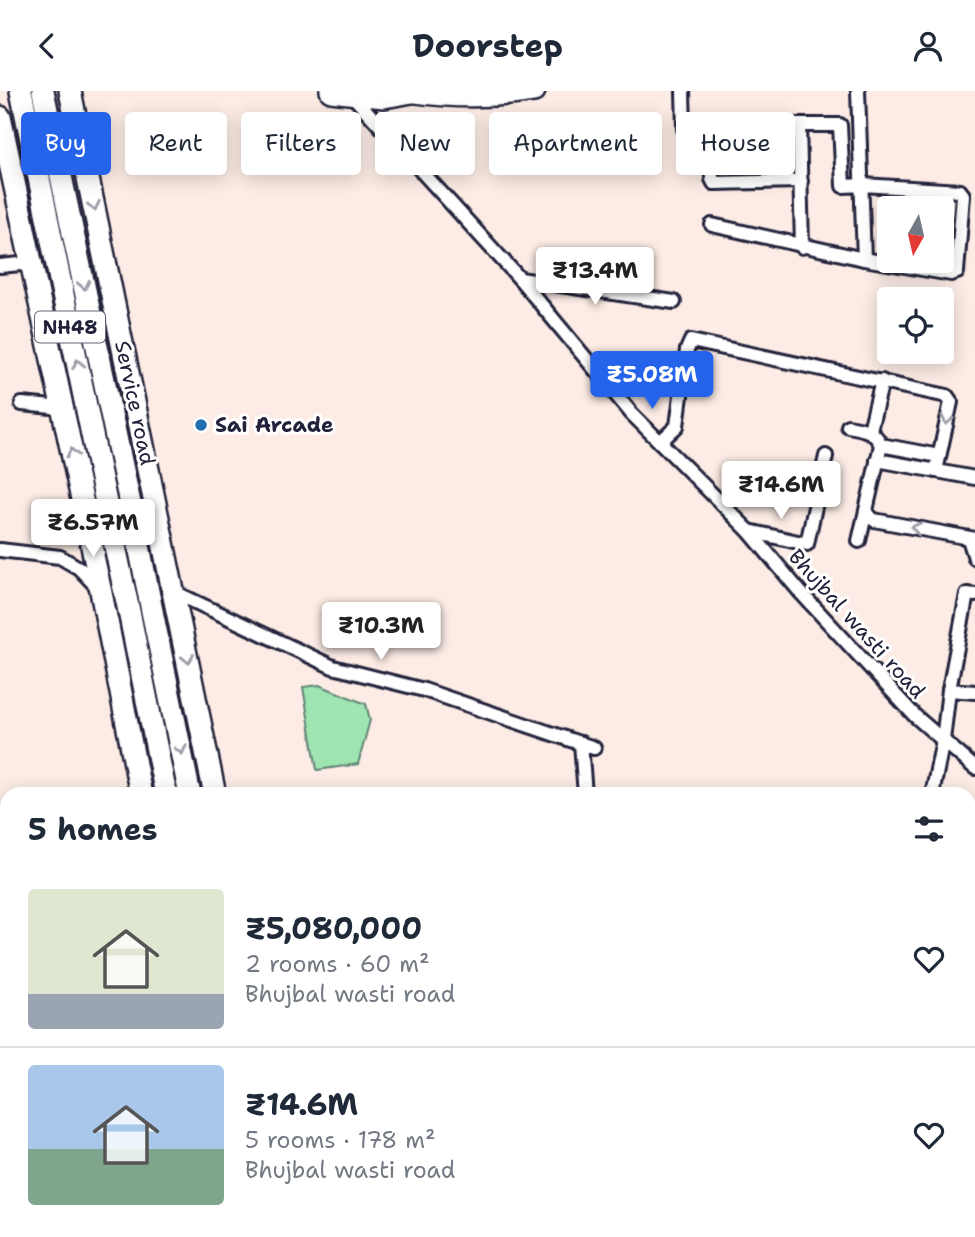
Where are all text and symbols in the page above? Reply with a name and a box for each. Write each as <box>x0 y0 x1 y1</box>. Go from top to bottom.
text: Doorstep <box>412 24 563 67</box>
icon: back <box>28 27 66 65</box>
icon: person <box>909 27 947 65</box>
chip: Buy <box>21 112 111 175</box>
chip: Rent <box>125 112 227 175</box>
chip: Filters <box>241 112 361 175</box>
chip: New <box>375 112 475 175</box>
chip: Apartment <box>489 112 662 175</box>
chip: House <box>676 112 795 175</box>
north arrow <box>877 196 954 273</box>
map controls <box>877 196 954 364</box>
one-way arrow <box>86 200 101 212</box>
pin: ₹13.4M <box>538 247 652 307</box>
text: ₹13.4M <box>552 255 638 285</box>
one-way arrow <box>76 279 91 291</box>
button: locate <box>877 287 954 364</box>
road number: NH48 <box>35 311 105 343</box>
street label: Service road <box>108 338 162 468</box>
pin: ₹5.08M <box>595 351 709 411</box>
one-way arrow <box>71 358 86 370</box>
text: ₹5.08M <box>606 359 698 389</box>
place label: Sai Arcade <box>215 411 334 439</box>
one-way arrow <box>941 414 956 426</box>
marker: Sai Arcade <box>193 417 209 433</box>
one-way arrow <box>65 447 80 459</box>
pin: ₹14.6M <box>724 461 838 521</box>
text: ₹14.6M <box>738 469 824 499</box>
pin: ₹6.57M <box>36 499 150 559</box>
text: ₹6.57M <box>47 507 139 537</box>
one-way arrow <box>910 522 922 537</box>
street label: Bhujbal wasti road <box>782 543 932 705</box>
pin: ₹10.3M <box>324 603 438 662</box>
text: ₹10.3M <box>338 610 424 640</box>
one-way arrow <box>179 653 194 665</box>
one-way arrow <box>172 744 187 756</box>
text: 5 homes <box>28 809 158 850</box>
icon: filters <box>910 810 948 848</box>
text: ₹5,080,000 <box>245 908 422 949</box>
icon: home <box>84 917 168 1001</box>
icon: heart <box>910 940 948 978</box>
text: 2 rooms · 60 m² <box>245 949 430 979</box>
text: Bhujbal wasti road <box>245 979 455 1009</box>
text: ₹14.6M <box>245 1084 358 1125</box>
icon: home <box>84 1093 168 1177</box>
icon: heart <box>910 1116 948 1154</box>
text: 5 rooms · 178 m² <box>245 1125 436 1155</box>
text: Bhujbal wasti road <box>245 1155 455 1185</box>

